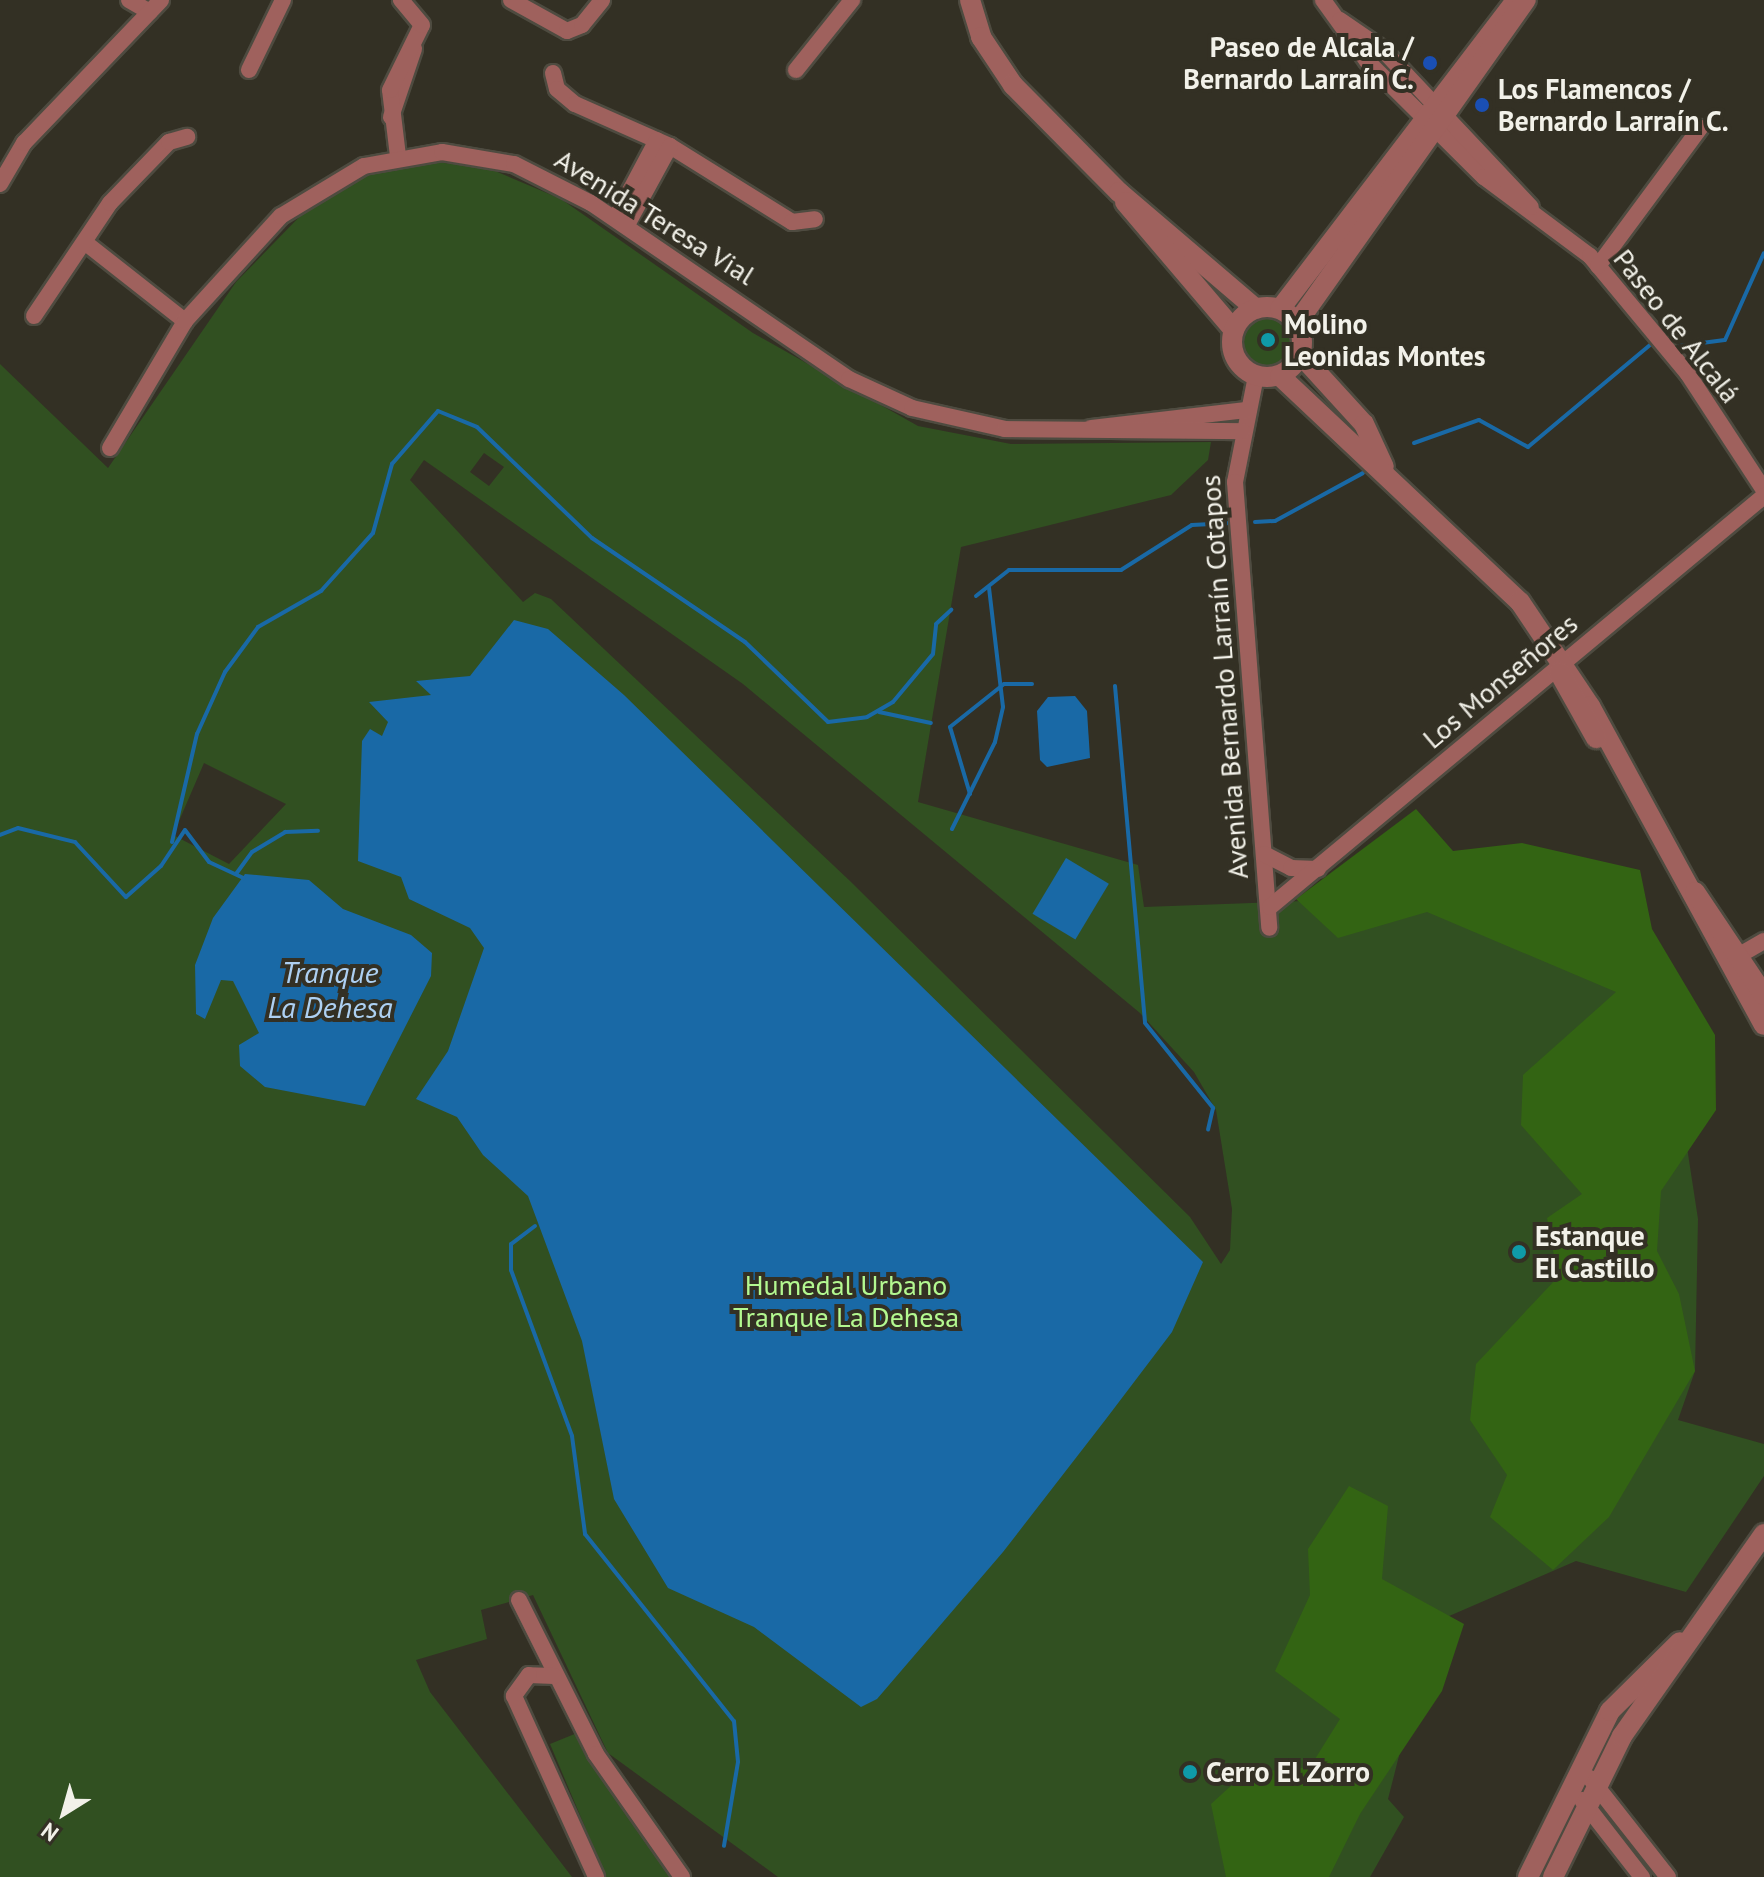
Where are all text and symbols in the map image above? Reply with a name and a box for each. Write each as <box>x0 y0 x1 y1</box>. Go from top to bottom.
place label: Paseo de Alcala / Bernardo Larraín C. <box>1183 30 1414 96</box>
marker: Paseo de Alcala / Bernardo Larraín C. <box>1421 54 1439 72</box>
place label: Los Flamencos / Bernardo Larraín C. <box>1498 72 1729 138</box>
marker: Los Flamencos / Bernardo Larraín C. <box>1473 96 1491 114</box>
street label: Avenida Teresa Vial <box>548 142 762 292</box>
street label: Paseo de Alcalá <box>1606 242 1748 410</box>
place label: Molino Leonidas Montes <box>1284 307 1486 373</box>
marker: Molino Leonidas Montes <box>1259 331 1277 349</box>
street label: Avenida Bernardo Larraín Cotapos <box>1193 474 1255 880</box>
street label: Los Monseñores <box>1416 607 1584 755</box>
water label: Tranque La Dehesa <box>267 954 393 1024</box>
place label: Estanque El Castillo <box>1535 1219 1655 1285</box>
marker: Estanque El Castillo <box>1510 1243 1528 1261</box>
park label: Humedal Urbano Tranque La Dehesa <box>733 1268 959 1334</box>
place label: Cerro El Zorro <box>1206 1755 1370 1789</box>
marker: Cerro El Zorro <box>1181 1763 1199 1781</box>
north arrow <box>24 1773 104 1853</box>
text: N <box>35 1817 64 1848</box>

